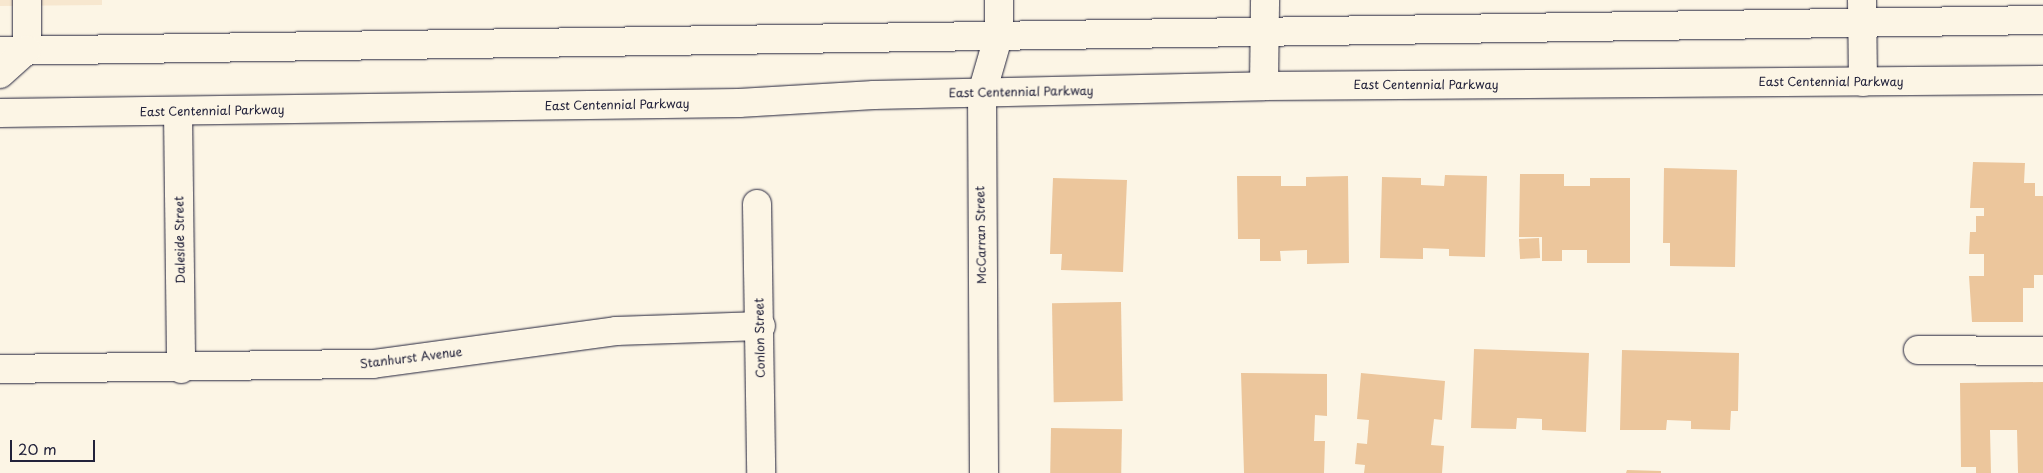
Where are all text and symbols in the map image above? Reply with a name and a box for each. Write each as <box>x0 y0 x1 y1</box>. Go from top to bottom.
street label: East Centennial Parkway <box>1758 75 1904 89</box>
street label: East Centennial Parkway <box>1353 78 1499 92</box>
street label: East Centennial Parkway <box>948 84 1094 100</box>
street label: East Centennial Parkway <box>544 97 690 113</box>
street label: East Centennial Parkway <box>139 103 285 119</box>
street label: McCarran Street <box>973 186 989 284</box>
street label: Daleside Street <box>172 196 188 284</box>
street label: Conlon Street <box>752 298 768 378</box>
street label: Stanhurst Avenue <box>359 345 463 371</box>
scale bar <box>12 430 98 462</box>
text: 20 m <box>18 437 57 460</box>

